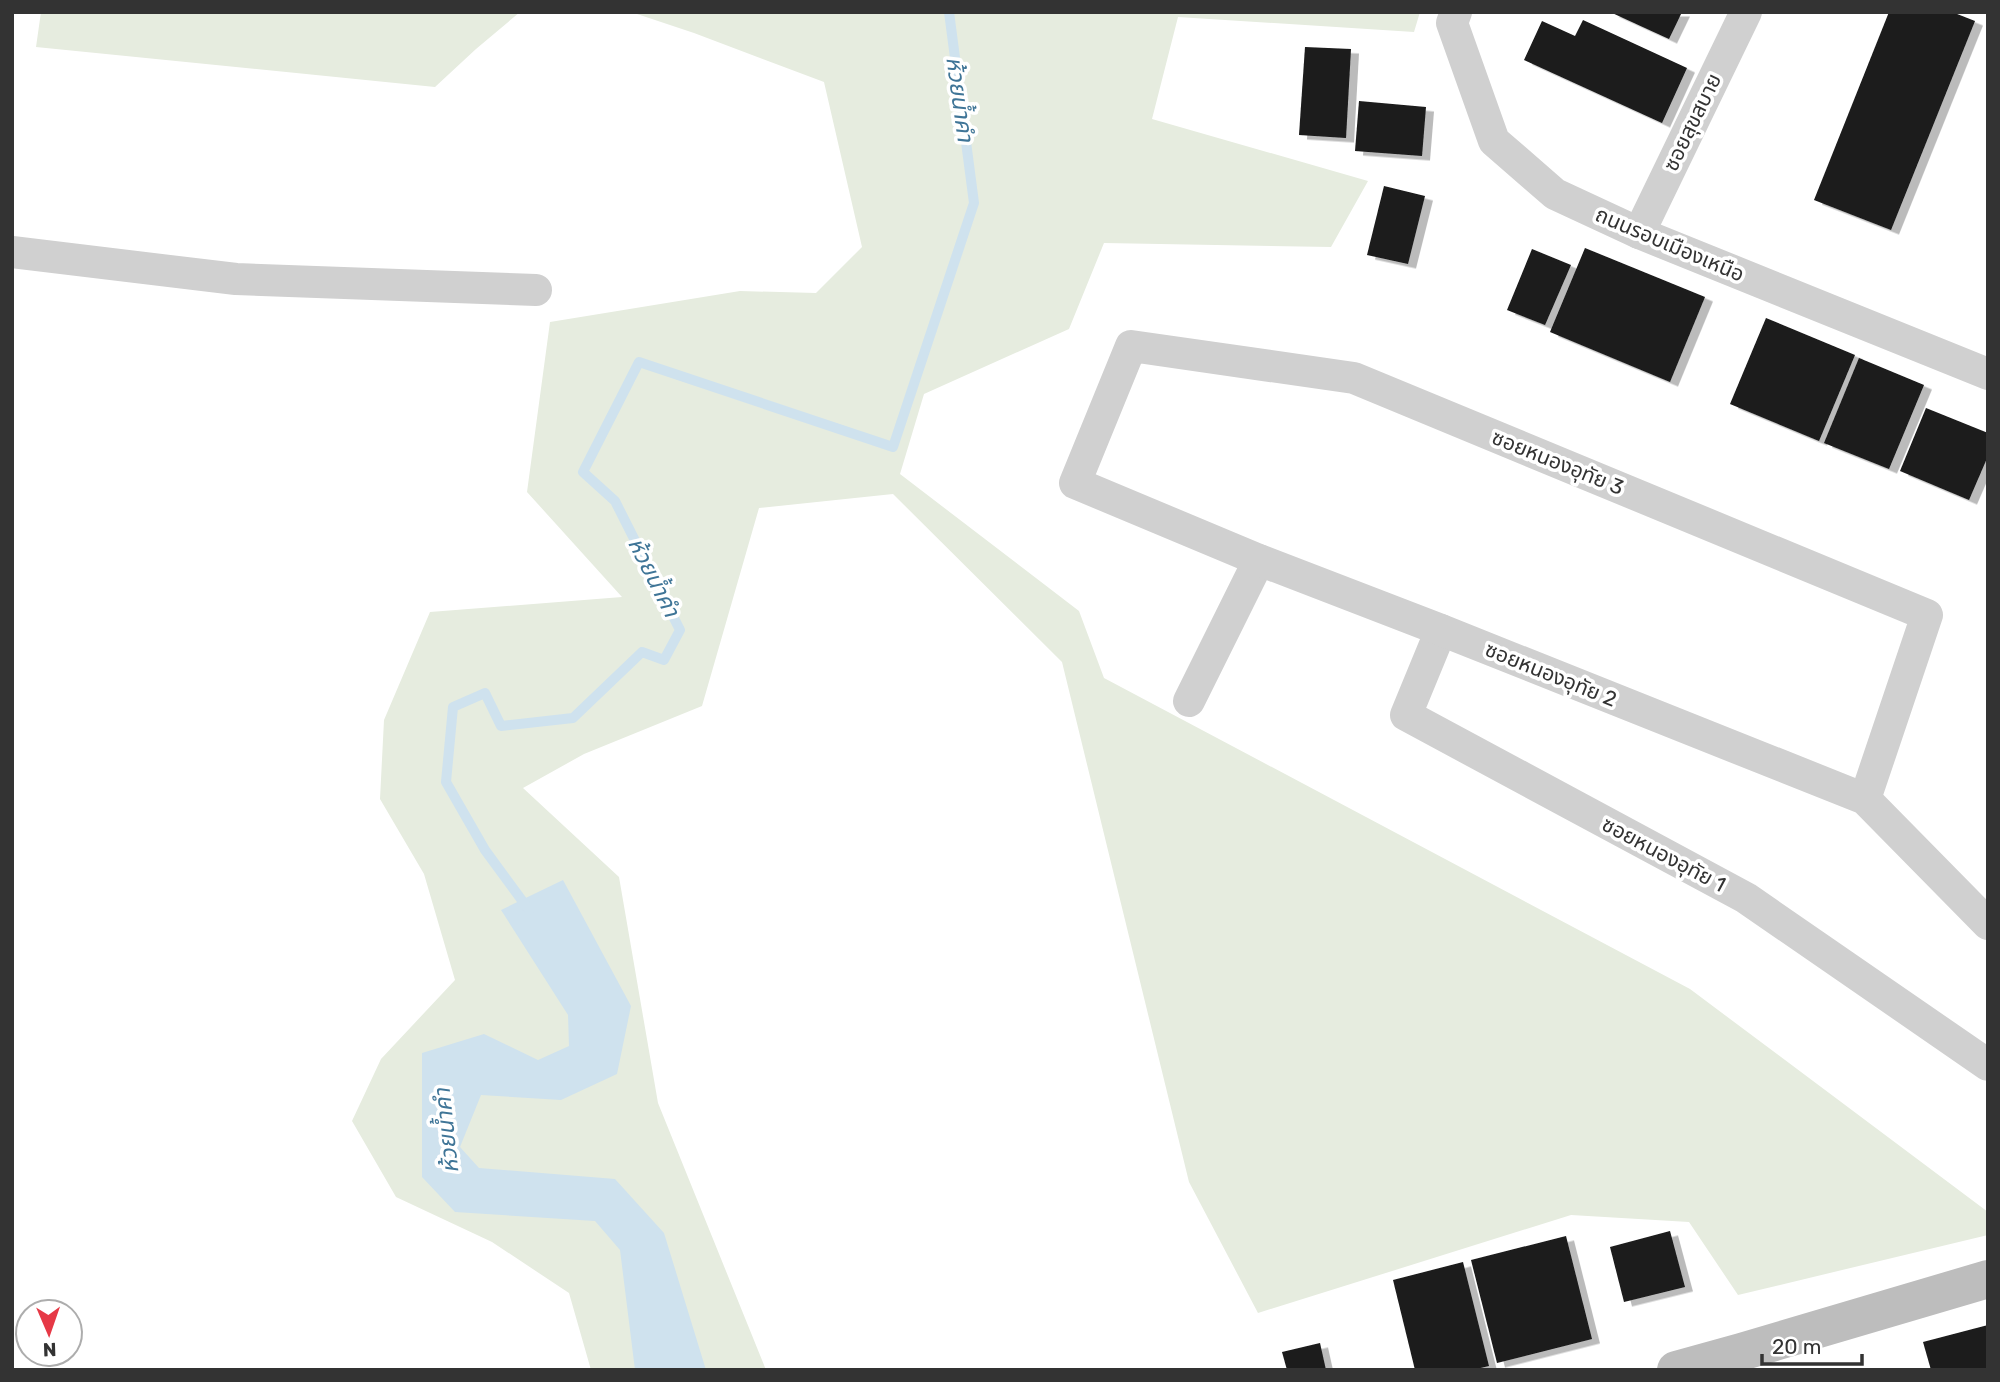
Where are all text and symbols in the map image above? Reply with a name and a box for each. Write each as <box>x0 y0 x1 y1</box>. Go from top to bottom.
water label: ห้วยน้ำคำ <box>940 54 982 145</box>
street label: ซอยสุขสบาย <box>1658 69 1727 175</box>
street label: ถนนรอบเมืองเหนือ <box>1592 201 1748 287</box>
street label: ซอยหนองอุทัย 3 <box>1488 424 1628 501</box>
water label: ห้วยน้ำคำ <box>622 532 688 623</box>
street label: ซอยหนองอุทัย 2 <box>1481 636 1620 713</box>
street label: ซอยหนองอุทัย 1 <box>1598 811 1730 898</box>
water label: ห้วยน้ำคำ <box>425 1085 464 1175</box>
north arrow <box>14 1298 84 1368</box>
scale bar <box>1762 1322 1862 1366</box>
text: 20 m <box>1772 1334 1821 1359</box>
text: N <box>42 1338 57 1361</box>

